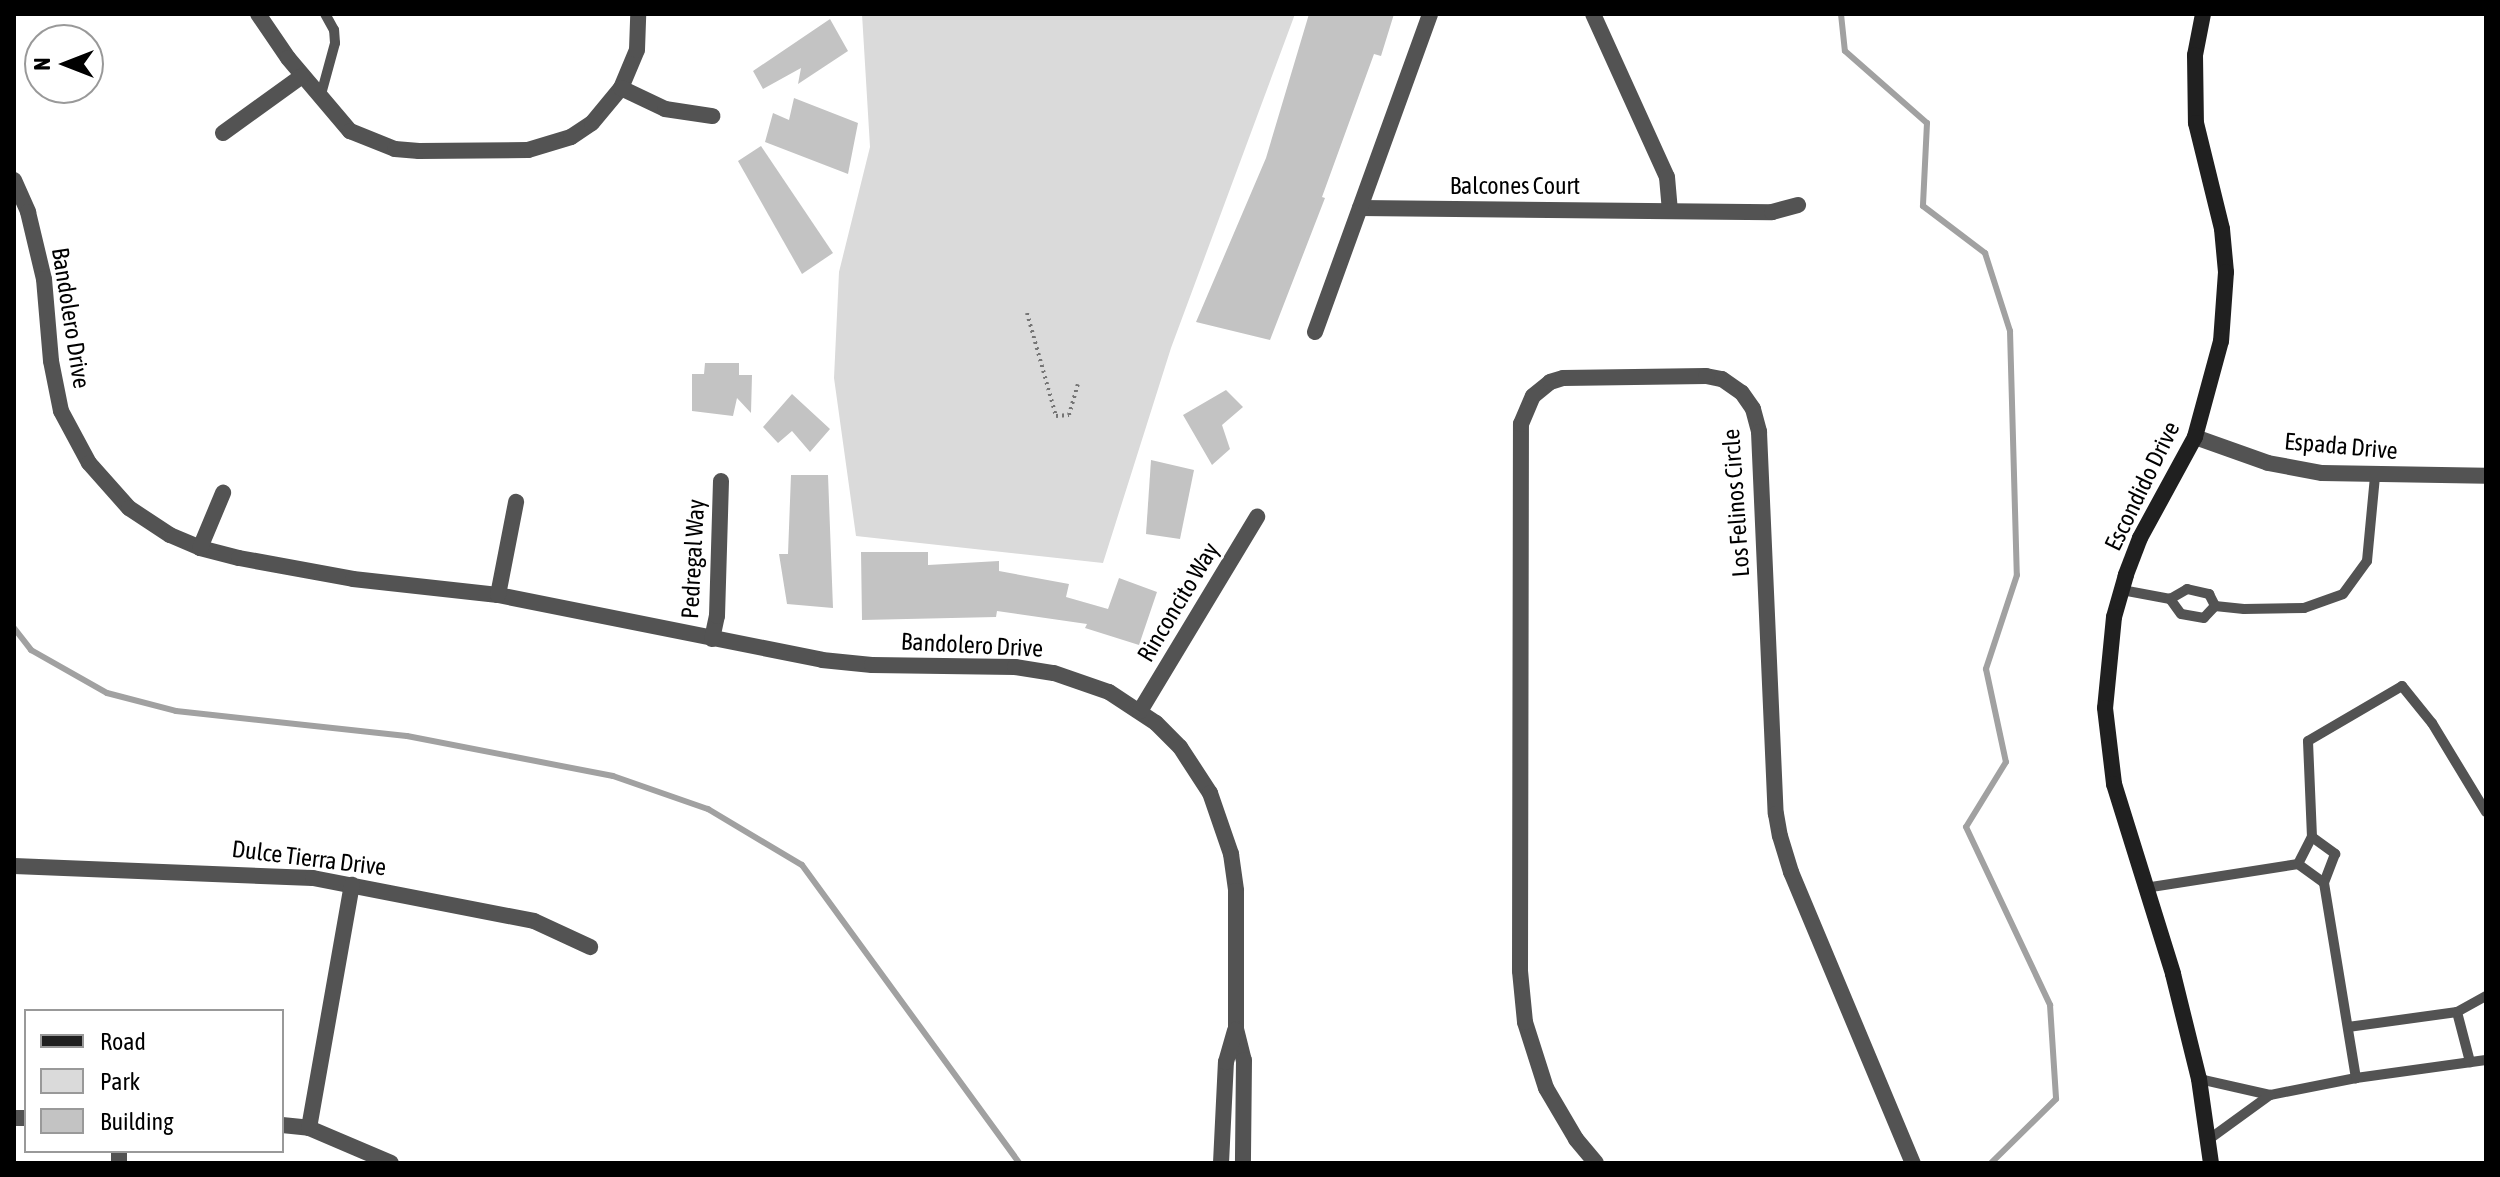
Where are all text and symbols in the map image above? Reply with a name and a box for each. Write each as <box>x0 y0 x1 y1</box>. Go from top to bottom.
north arrow <box>24 24 104 104</box>
text: N <box>29 58 55 71</box>
street label: Balcones Court <box>1450 172 1580 200</box>
street label: Bandolero Drive <box>46 246 96 390</box>
street label: Escondido Drive <box>2098 417 2186 555</box>
street label: Espada Drive <box>2283 427 2399 465</box>
street label: Los Felinos Circle <box>1716 428 1756 578</box>
street label: Pedregal Way <box>675 498 711 620</box>
street label: Rinconcito Way <box>1131 537 1225 667</box>
street label: Bandolero Drive <box>900 627 1044 663</box>
street label: Dulce Tierra Drive <box>230 834 388 882</box>
legend <box>24 1009 284 1153</box>
text: Road <box>100 1028 146 1055</box>
text: Park <box>100 1068 140 1095</box>
text: Building <box>100 1108 173 1135</box>

